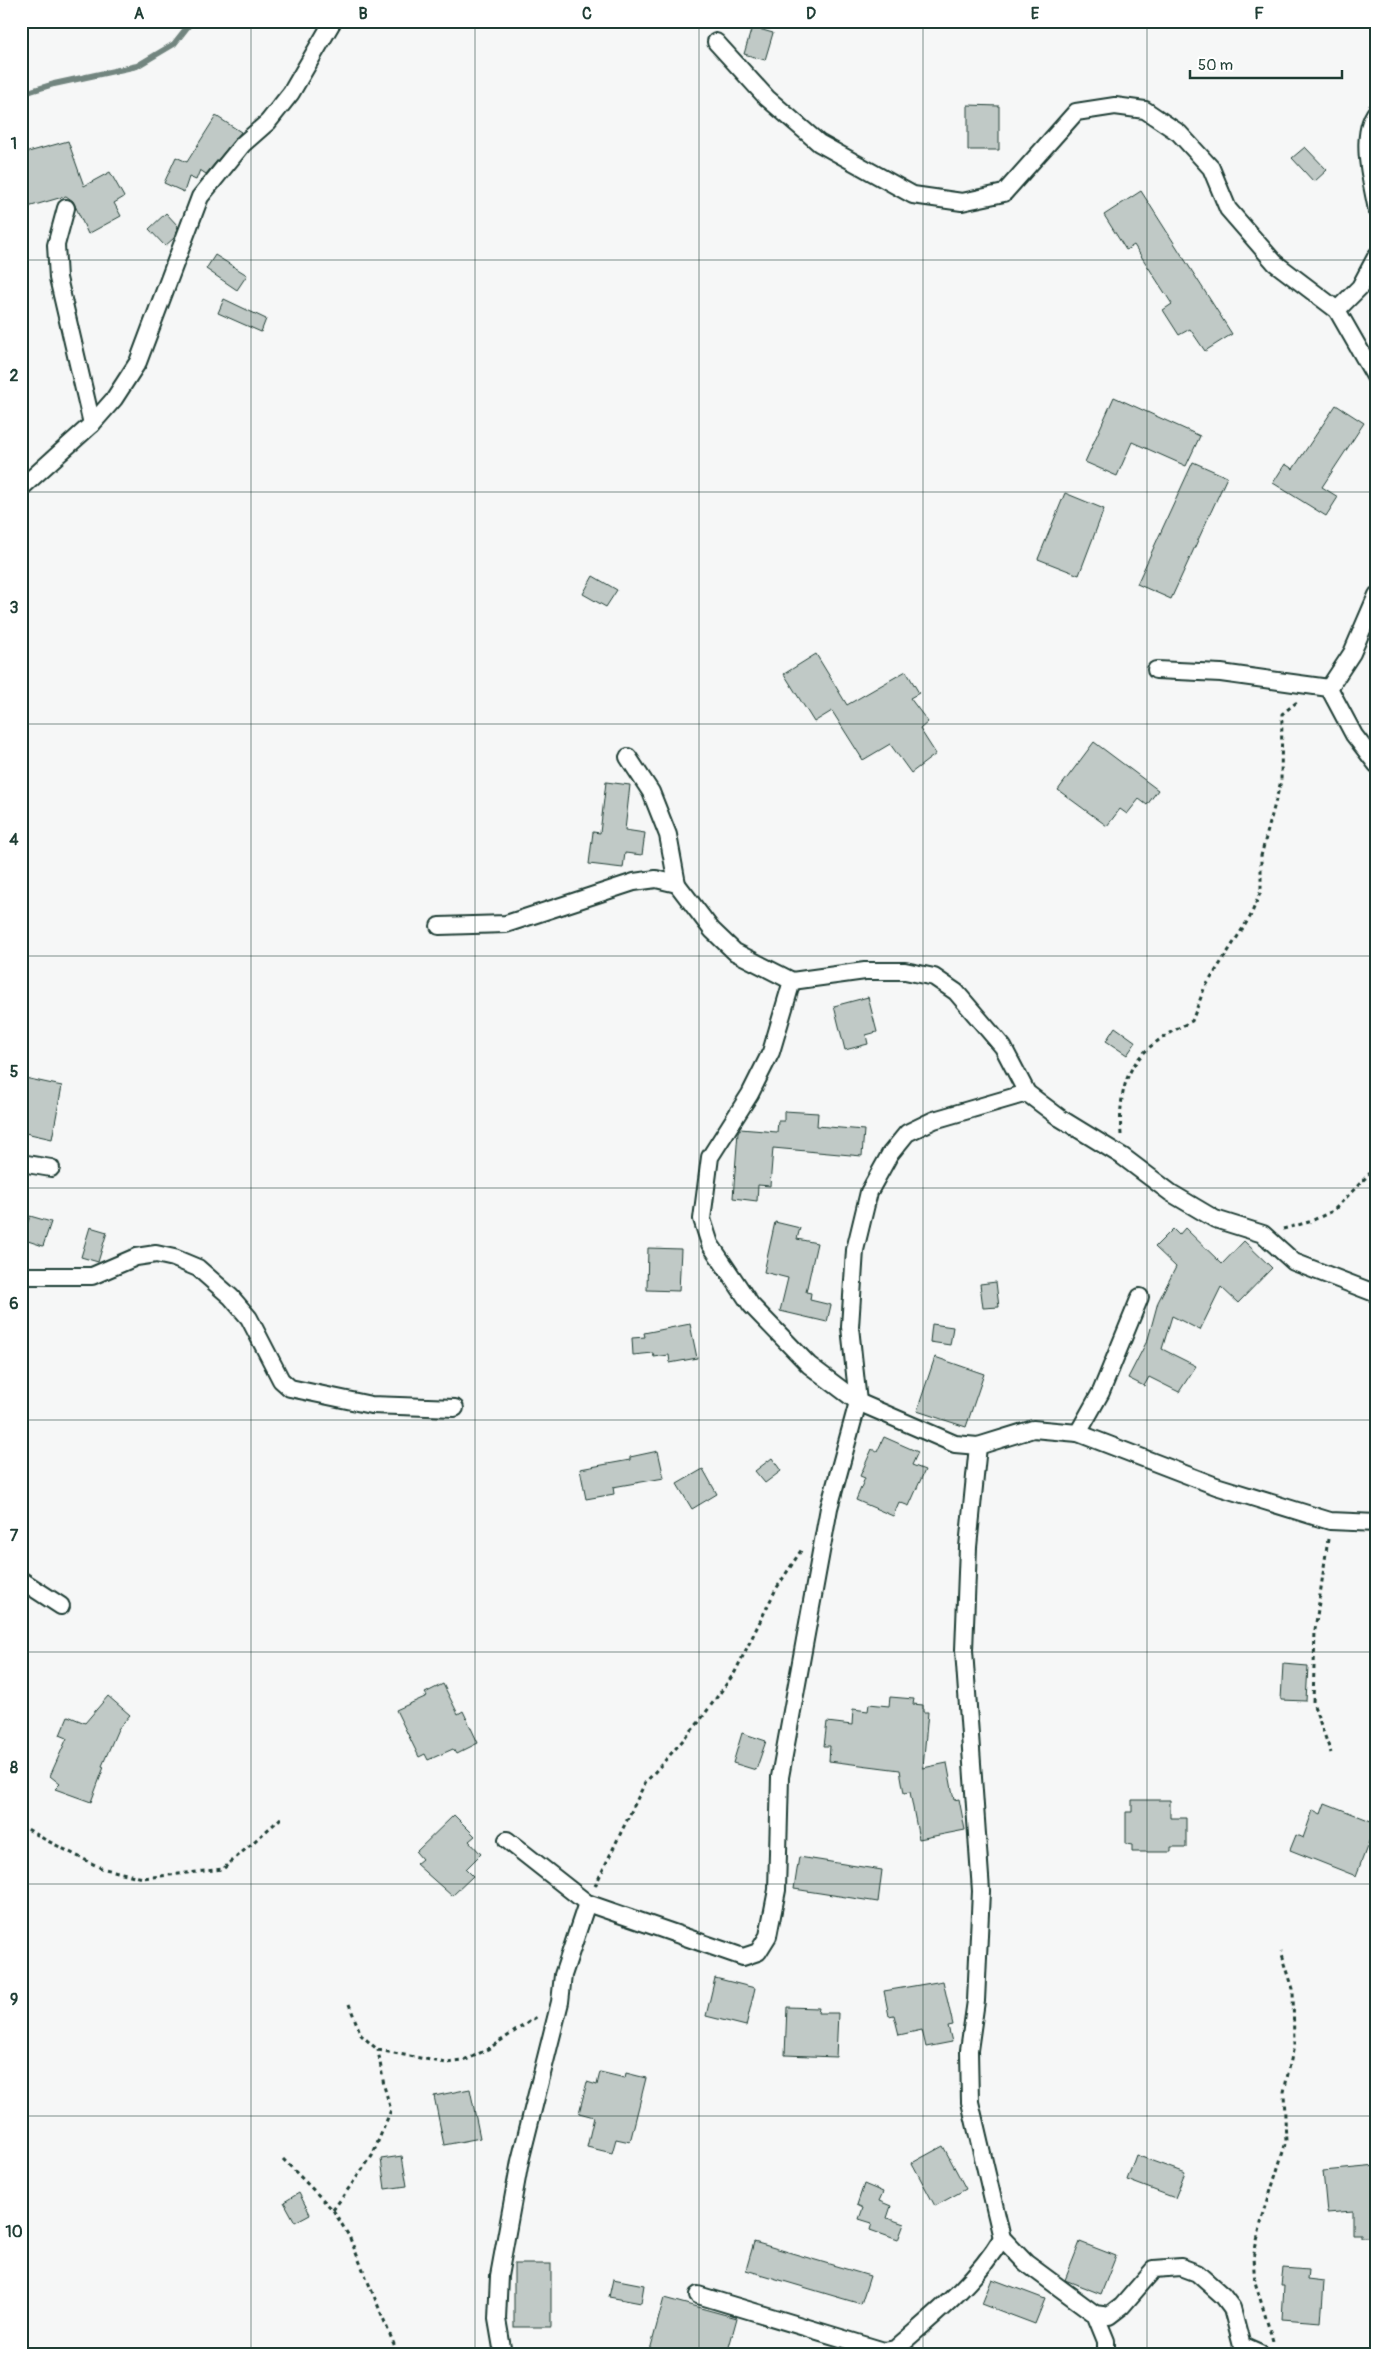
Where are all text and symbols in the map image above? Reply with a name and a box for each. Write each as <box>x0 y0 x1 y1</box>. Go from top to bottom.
text: A <box>134 4 145 24</box>
text: B <box>358 4 368 24</box>
text: C <box>582 4 592 24</box>
text: D <box>806 4 816 24</box>
text: E <box>1031 4 1040 24</box>
text: F <box>1254 4 1264 24</box>
scale bar <box>1190 48 1343 80</box>
text: 50 m <box>1198 56 1233 75</box>
text: 1 <box>11 134 17 154</box>
text: 2 <box>10 366 19 386</box>
text: 3 <box>10 598 19 618</box>
text: 4 <box>9 830 19 850</box>
text: 5 <box>10 1062 19 1082</box>
text: 6 <box>9 1294 19 1314</box>
text: 7 <box>10 1526 19 1546</box>
text: 8 <box>10 1758 18 1778</box>
text: 9 <box>10 1990 18 2010</box>
text: 10 <box>5 2222 23 2242</box>

